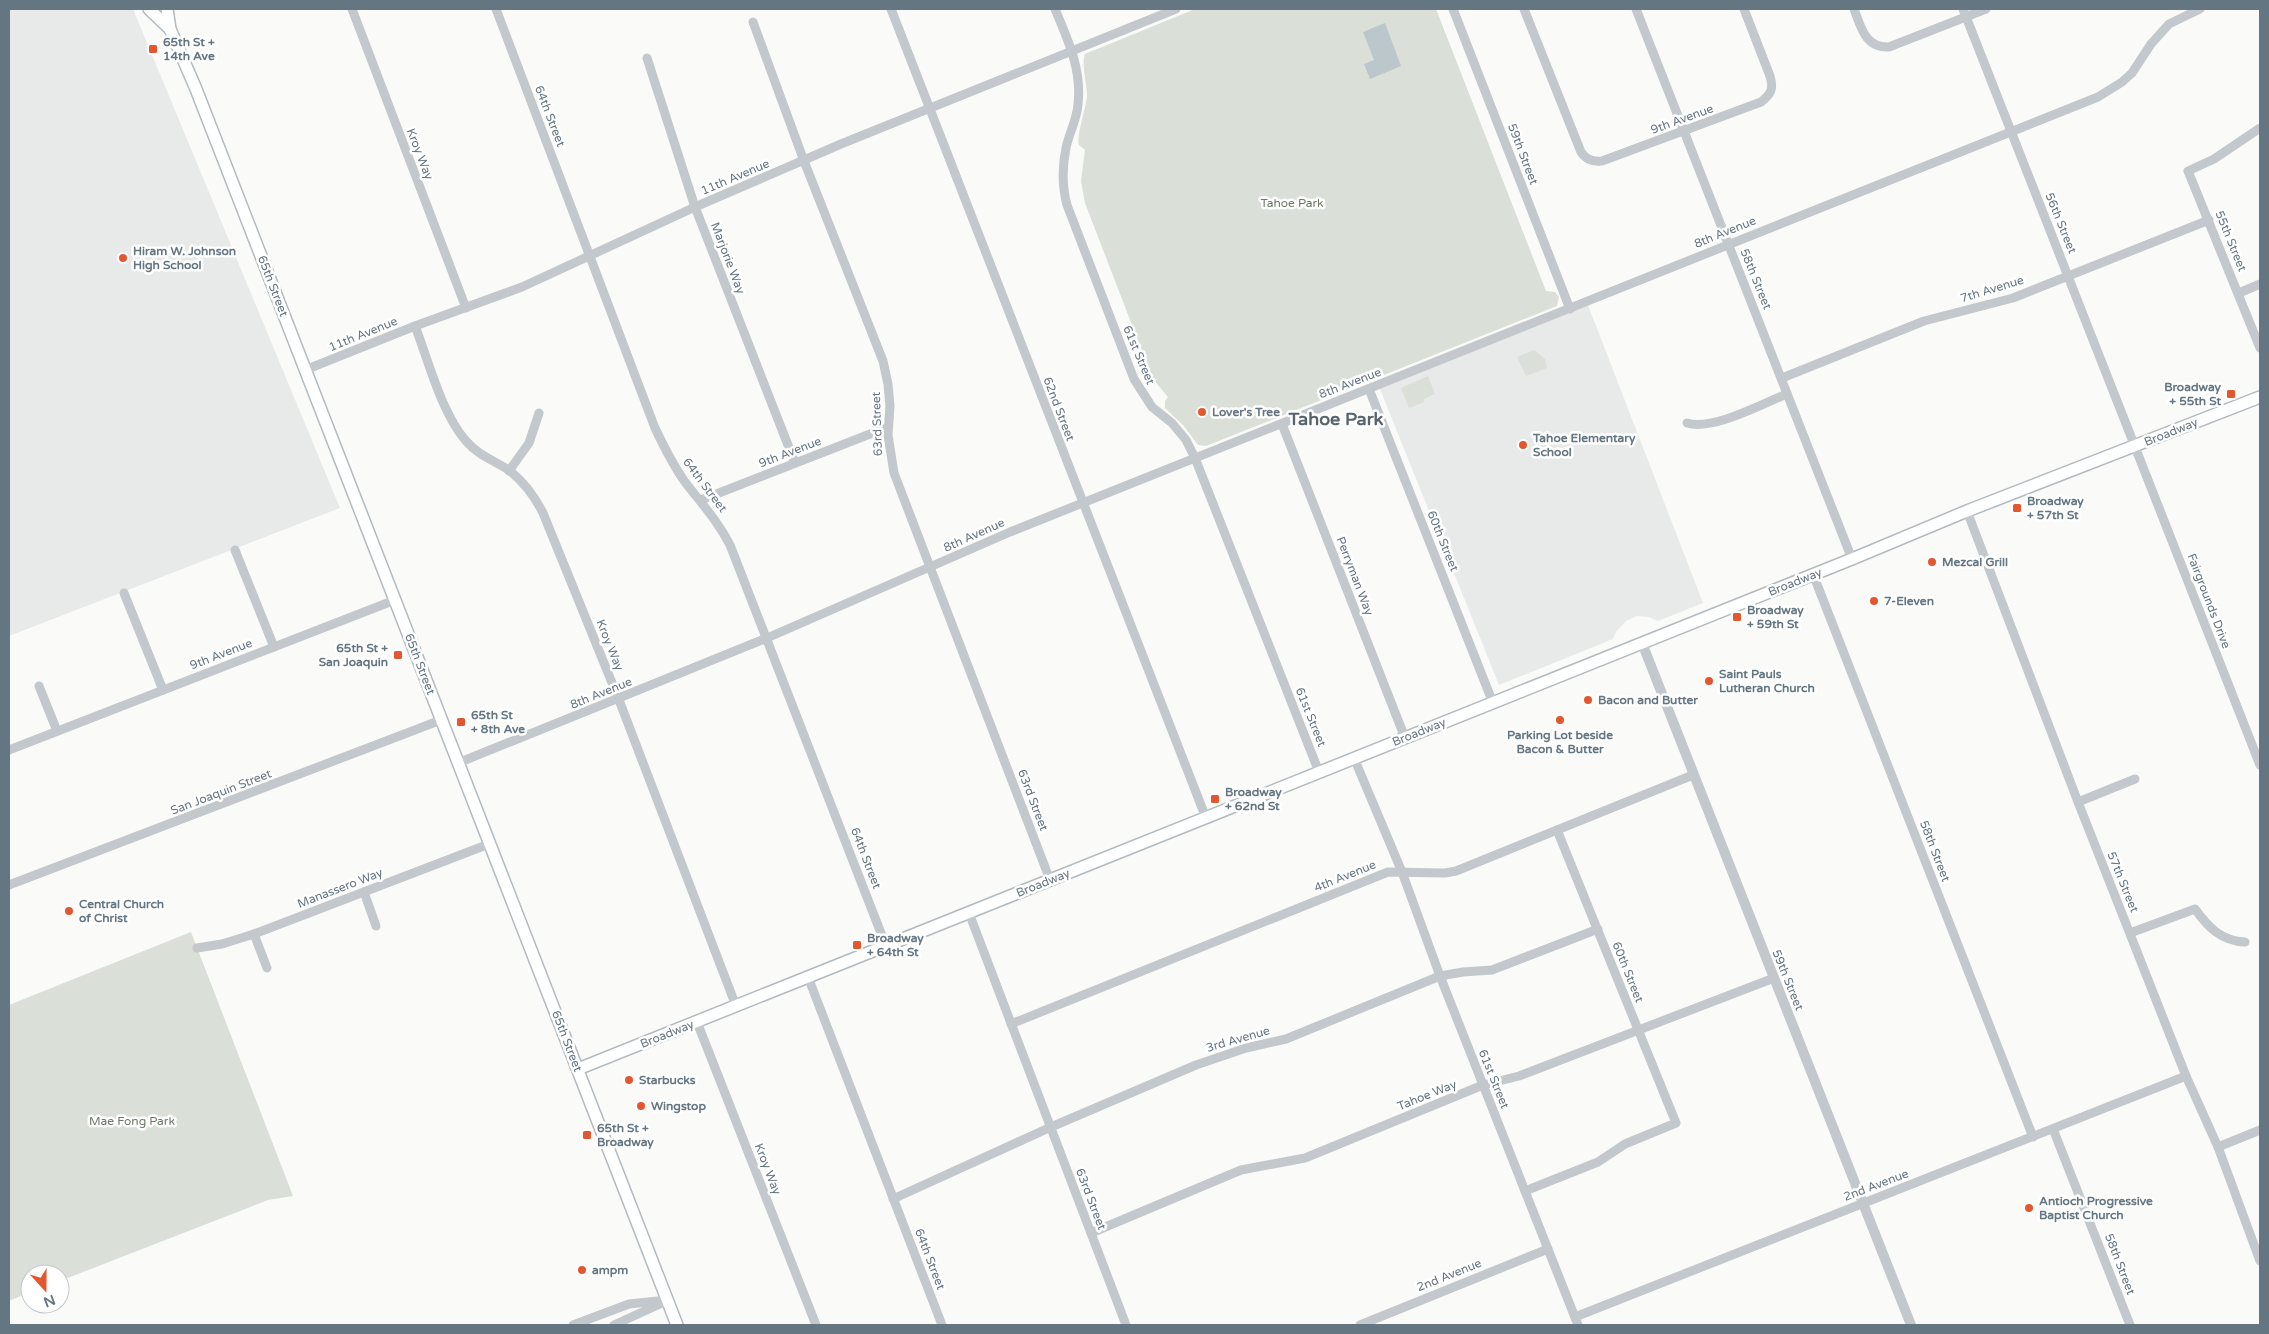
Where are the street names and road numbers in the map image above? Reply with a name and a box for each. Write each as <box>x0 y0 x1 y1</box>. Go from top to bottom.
street label: 64th Street <box>532 83 568 149</box>
street label: 9th Avenue <box>1649 101 1715 137</box>
street label: 59th Street <box>1505 121 1541 187</box>
street label: Kroy Way <box>404 126 436 182</box>
street label: 11th Avenue <box>699 156 772 198</box>
street label: 56th Street <box>2042 191 2080 256</box>
street label: 55th Street <box>2212 209 2250 274</box>
street label: 8th Avenue <box>1692 213 1758 251</box>
street label: Marjorie Way <box>708 220 748 296</box>
street label: 58th Street <box>1737 247 1775 312</box>
street label: 65th Street <box>255 253 291 319</box>
street label: 7th Avenue <box>1959 273 2026 305</box>
street label: 11th Avenue <box>327 314 400 354</box>
street label: 61st Street <box>1120 323 1158 387</box>
street label: 8th Avenue <box>1317 365 1383 401</box>
street label: 62nd Street <box>1040 375 1078 443</box>
street label: 63rd Street <box>869 391 885 456</box>
street label: Broadway <box>2142 415 2200 449</box>
street label: 9th Avenue <box>757 434 823 470</box>
street label: 64th Street <box>680 455 730 515</box>
street label: 60th Street <box>1424 509 1462 574</box>
street label: 8th Avenue <box>941 515 1007 555</box>
street label: Perryman Way <box>1334 535 1377 618</box>
street label: Fairgrounds Drive <box>2184 552 2234 651</box>
street label: Broadway <box>1766 565 1824 599</box>
street label: Kroy Way <box>593 617 627 673</box>
street label: 65th Street <box>402 631 438 697</box>
street label: 9th Avenue <box>188 636 254 672</box>
street label: 8th Avenue <box>568 674 634 712</box>
street label: 61st Street <box>1293 685 1329 749</box>
street label: Broadway <box>1390 715 1448 749</box>
street label: San Joaquin Street <box>169 766 274 818</box>
street label: 63rd Street <box>1015 767 1051 833</box>
street label: 58th Street <box>1917 818 1953 884</box>
street label: 64th Street <box>848 825 884 891</box>
street label: 57th Street <box>2104 850 2142 915</box>
street label: 4th Avenue <box>1312 857 1378 895</box>
street label: Manassero Way <box>295 865 385 911</box>
street label: Broadway <box>1014 866 1072 900</box>
street label: 60th Street <box>1609 940 1647 1005</box>
street label: 59th Street <box>1769 948 1807 1013</box>
street label: 65th Street <box>549 1008 585 1074</box>
street label: Broadway <box>638 1017 696 1051</box>
street label: 3rd Avenue <box>1205 1023 1272 1055</box>
street label: 61st Street <box>1476 1047 1512 1111</box>
street label: Tahoe Way <box>1395 1077 1459 1113</box>
street label: Kroy Way <box>752 1141 784 1197</box>
street label: 63rd Street <box>1073 1166 1109 1232</box>
street label: 2nd Avenue <box>1842 1166 1911 1204</box>
street label: 64th Street <box>912 1226 948 1292</box>
street label: 58th Street <box>2102 1231 2138 1297</box>
street label: 2nd Avenue <box>1415 1256 1484 1294</box>

